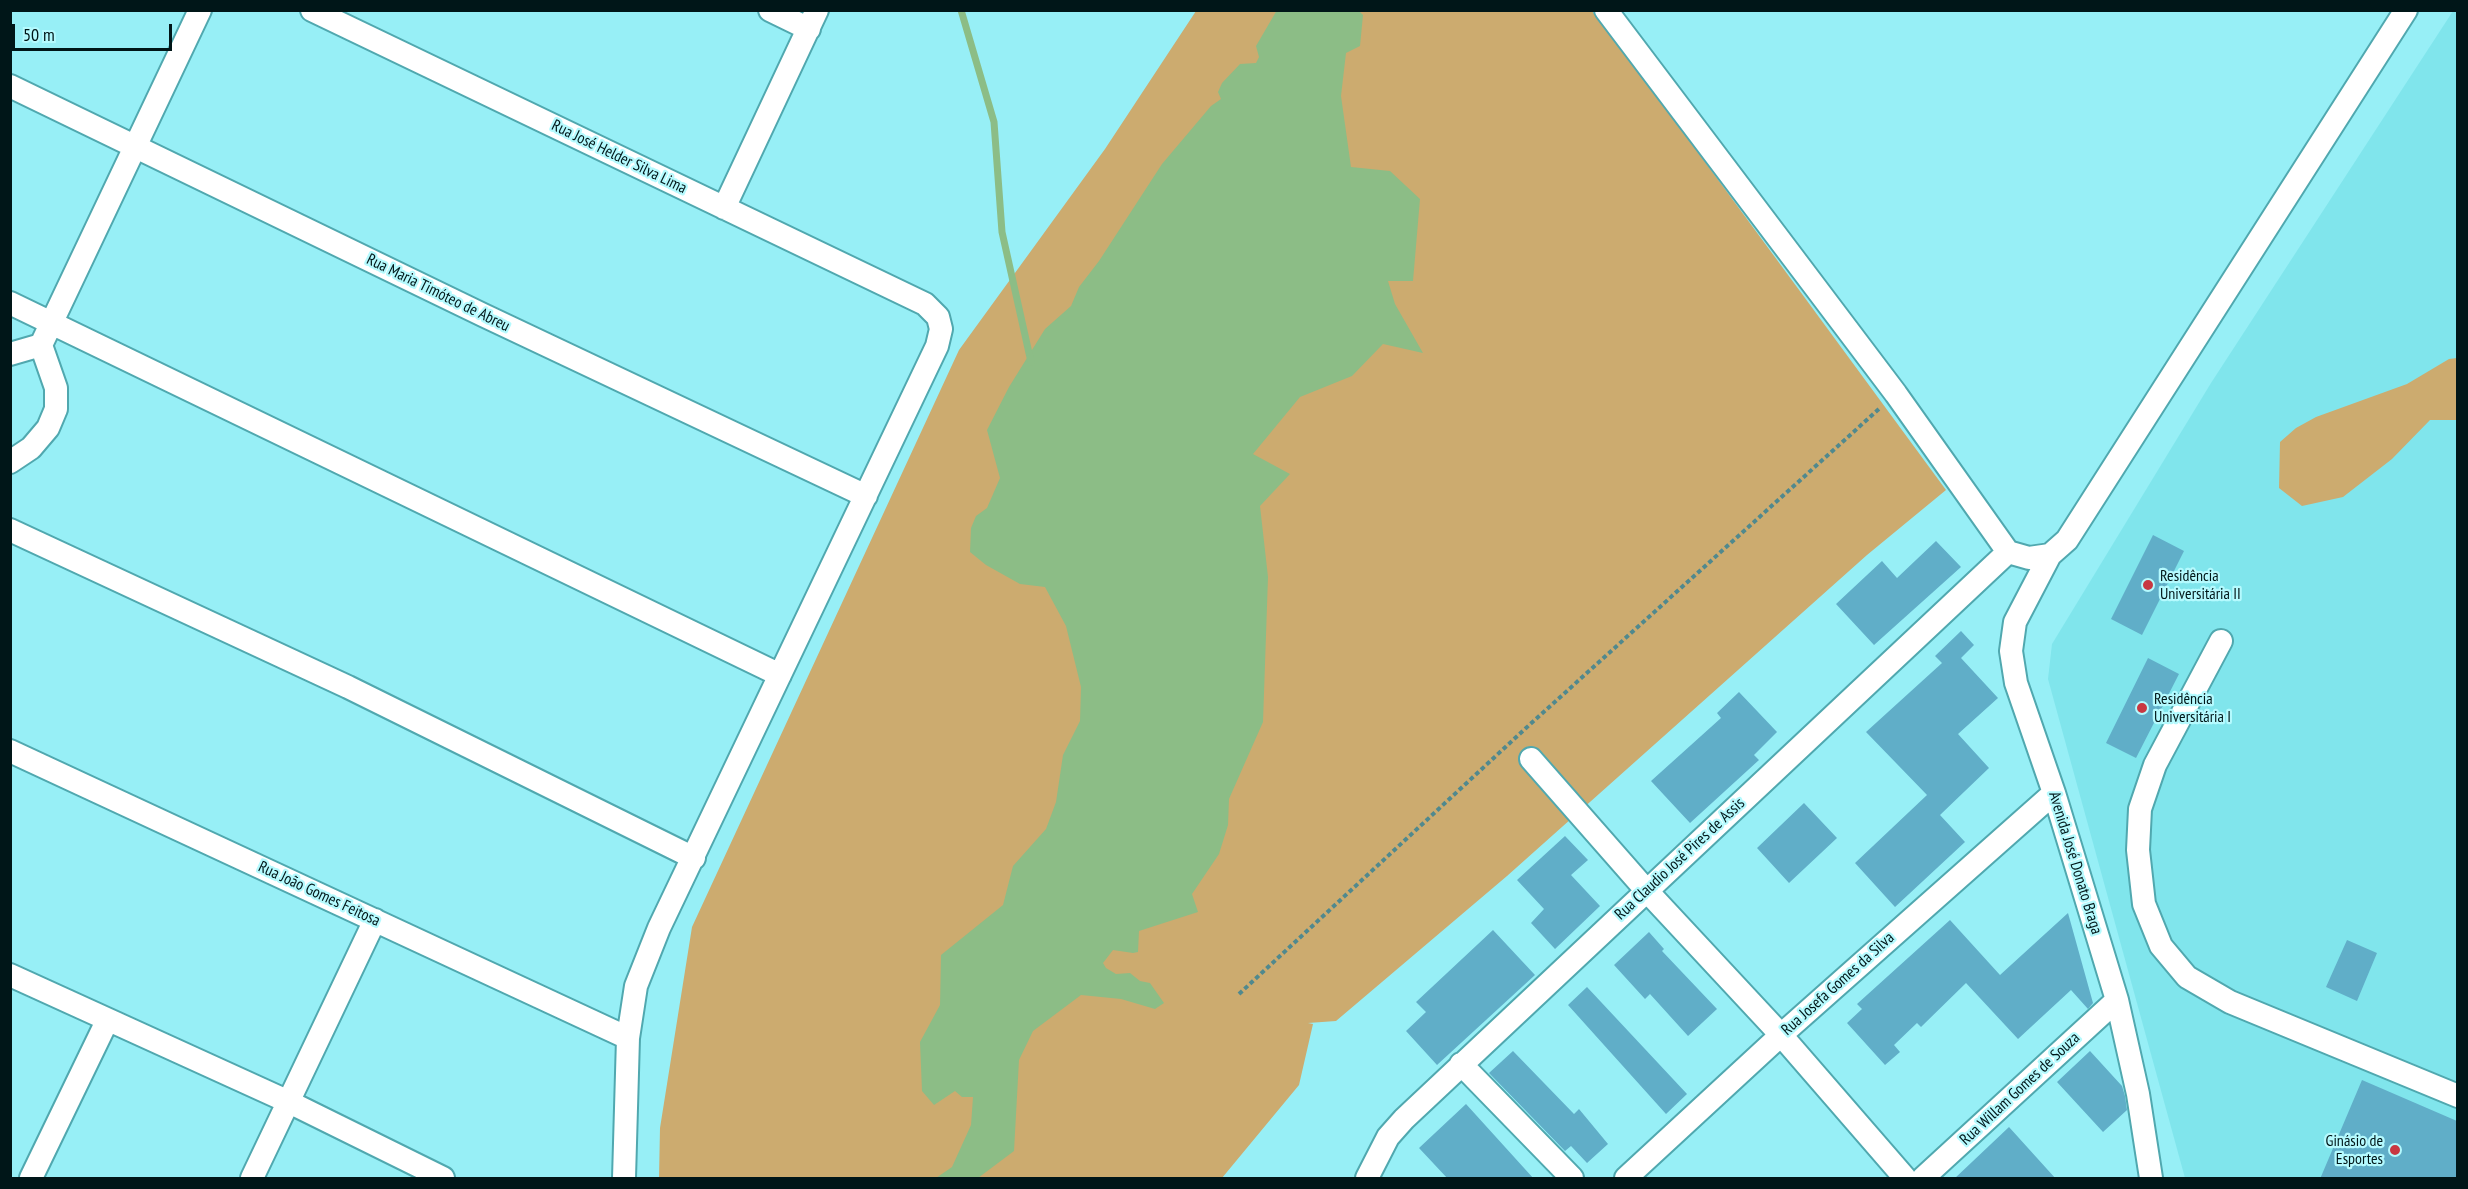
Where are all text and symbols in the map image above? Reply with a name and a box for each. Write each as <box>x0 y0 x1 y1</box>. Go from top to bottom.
scale bar <box>15 12 176 50</box>
text: 50 m <box>23 23 55 46</box>
street label: Rua José Helder Silva Lima <box>548 116 690 198</box>
street label: Rua Maria Timóteo de Abreu <box>363 250 513 336</box>
place label: Residência Universitária II <box>2160 566 2241 604</box>
marker: Residência Universitária II <box>2141 578 2155 592</box>
place label: Residência Universitária I <box>2154 689 2231 727</box>
marker: Residência Universitária I <box>2135 701 2149 715</box>
street label: Avenida José Donato Braga <box>2044 789 2106 937</box>
street label: Rua Claudio José Pires de Assis <box>1611 794 1749 924</box>
street label: Rua João Gomes Feitosa <box>255 857 383 931</box>
street label: Rua Josefa Gomes da Silva <box>1778 928 1898 1040</box>
street label: Rua Willam Gomes de Souza <box>1956 1029 2084 1149</box>
place label: Ginásio de Esportes <box>2326 1131 2383 1169</box>
marker: Ginásio de Esportes <box>2388 1143 2402 1157</box>

